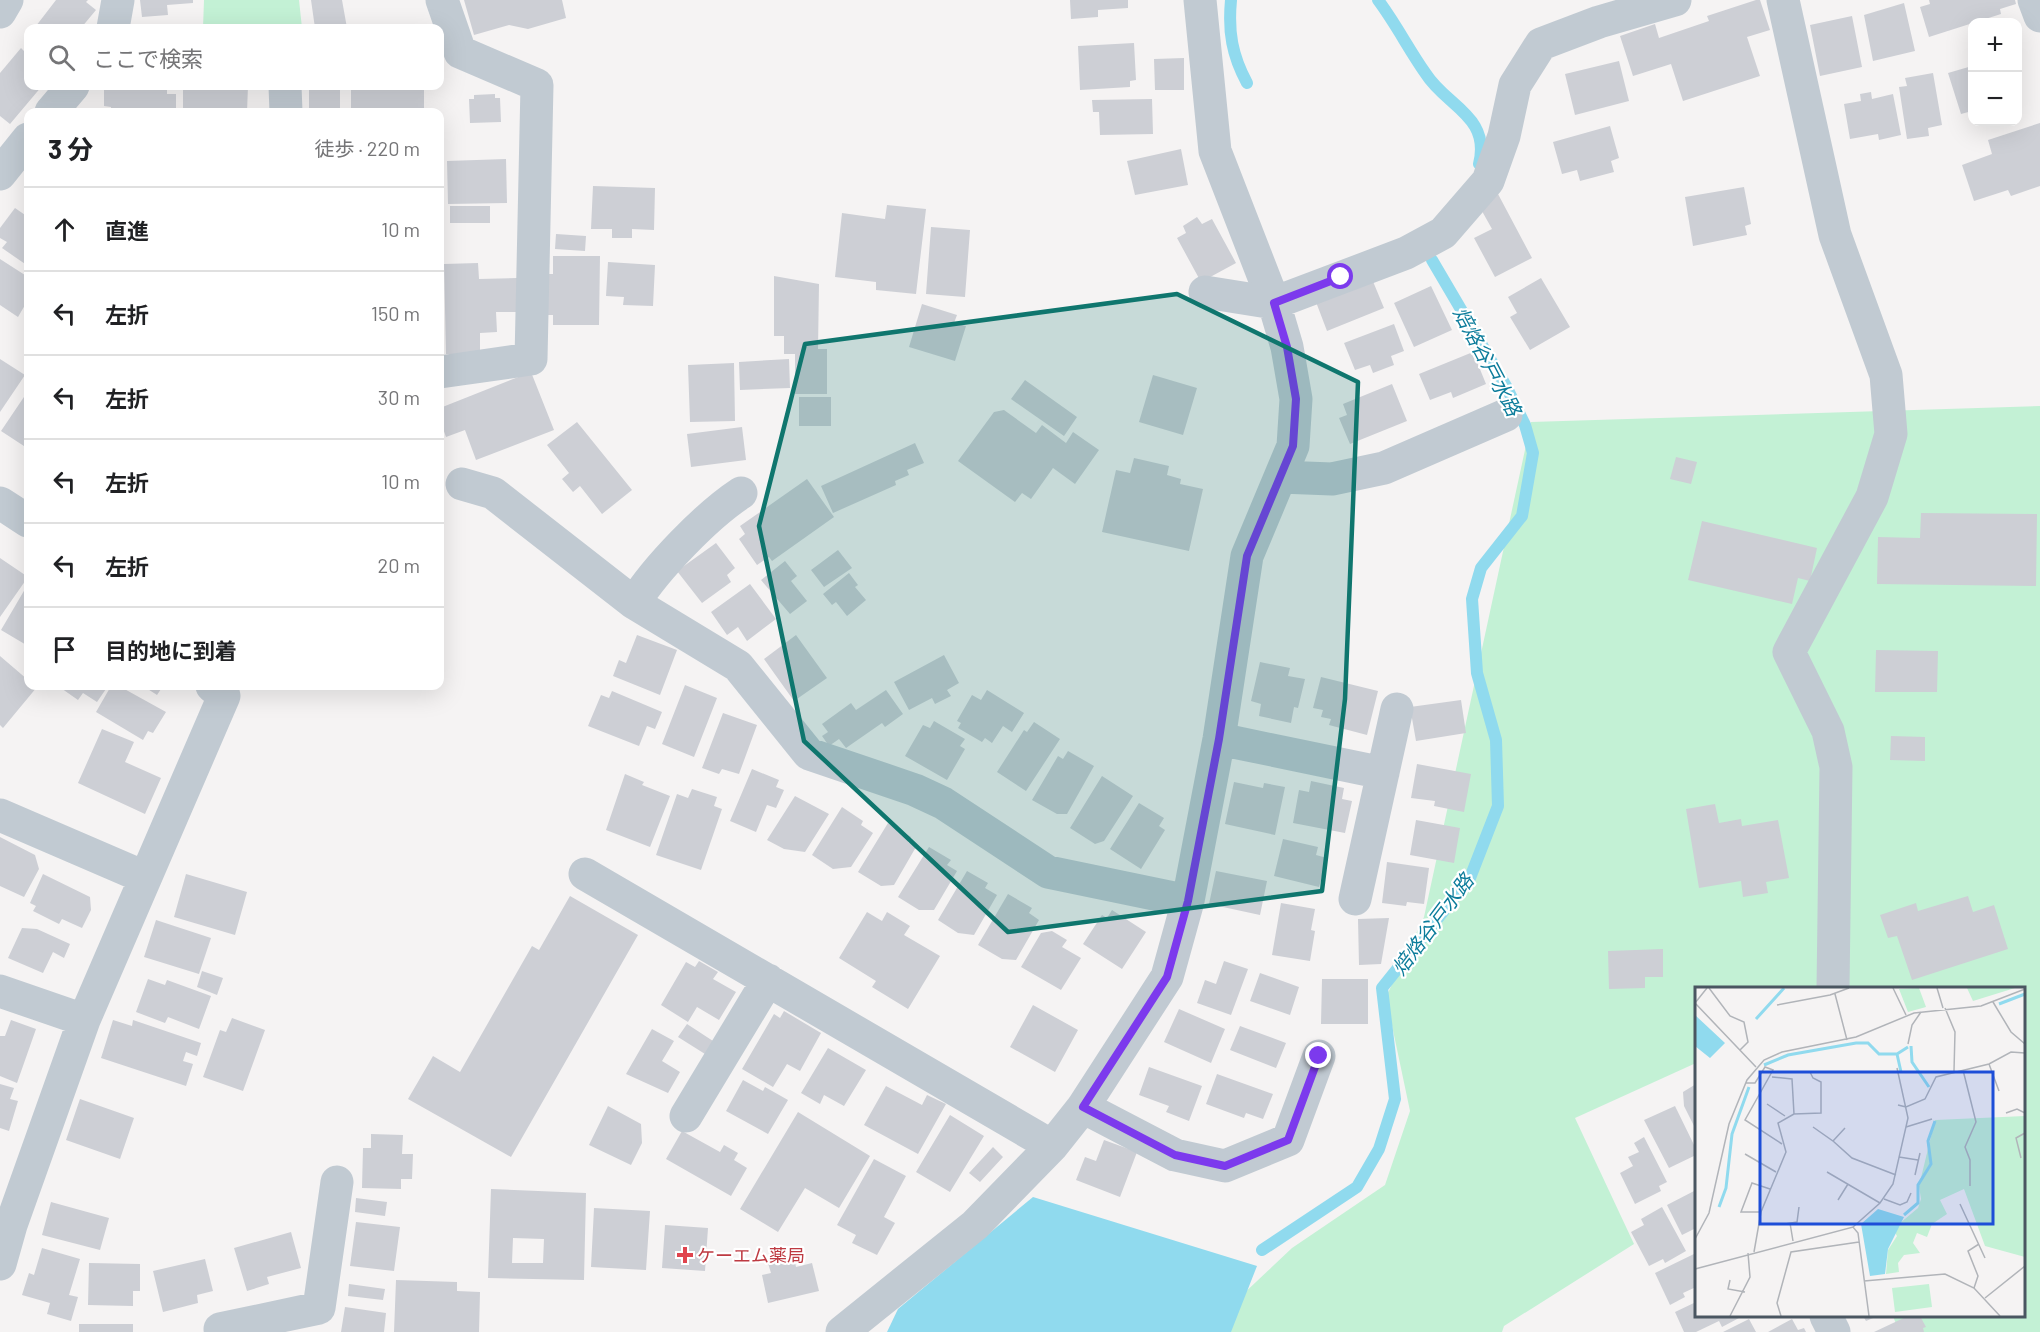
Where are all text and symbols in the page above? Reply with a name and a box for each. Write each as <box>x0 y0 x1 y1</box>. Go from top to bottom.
map controls <box>1968 18 2022 126</box>
button: + <box>1968 18 2022 72</box>
search box <box>24 24 444 90</box>
icon: search <box>45 41 78 74</box>
text: ここで検索 <box>93 45 203 71</box>
button: − <box>1968 72 2022 126</box>
text: 3 分 <box>48 133 93 164</box>
text: 徒歩 · 220 m <box>315 136 420 160</box>
icon: ahead <box>48 213 81 246</box>
text: 直進 <box>105 217 149 243</box>
text: 10 m <box>381 217 420 241</box>
route start <box>1327 263 1353 289</box>
icon: left <box>48 297 81 330</box>
text: 左折 <box>105 301 149 327</box>
text: 150 m <box>371 301 420 325</box>
water label: 焙烙谷戸水路 <box>1449 302 1528 421</box>
icon: left <box>48 381 81 414</box>
text: 左折 <box>105 385 149 411</box>
text: 30 m <box>378 385 420 409</box>
icon: left <box>48 465 81 498</box>
text: 左折 <box>105 469 149 495</box>
text: 10 m <box>381 469 420 493</box>
icon: left <box>48 549 81 582</box>
text: 左折 <box>105 553 149 579</box>
text: 20 m <box>377 553 420 577</box>
icon: arrive <box>48 633 81 666</box>
text: 目的地に到着 <box>105 637 237 663</box>
water label: 焙烙谷戸水路 <box>1386 867 1479 979</box>
inset map <box>1695 987 2025 1317</box>
route end <box>1305 1042 1331 1068</box>
place label: ケーエム薬局 <box>697 1244 805 1266</box>
marker: ケーエム薬局 <box>678 1248 692 1262</box>

